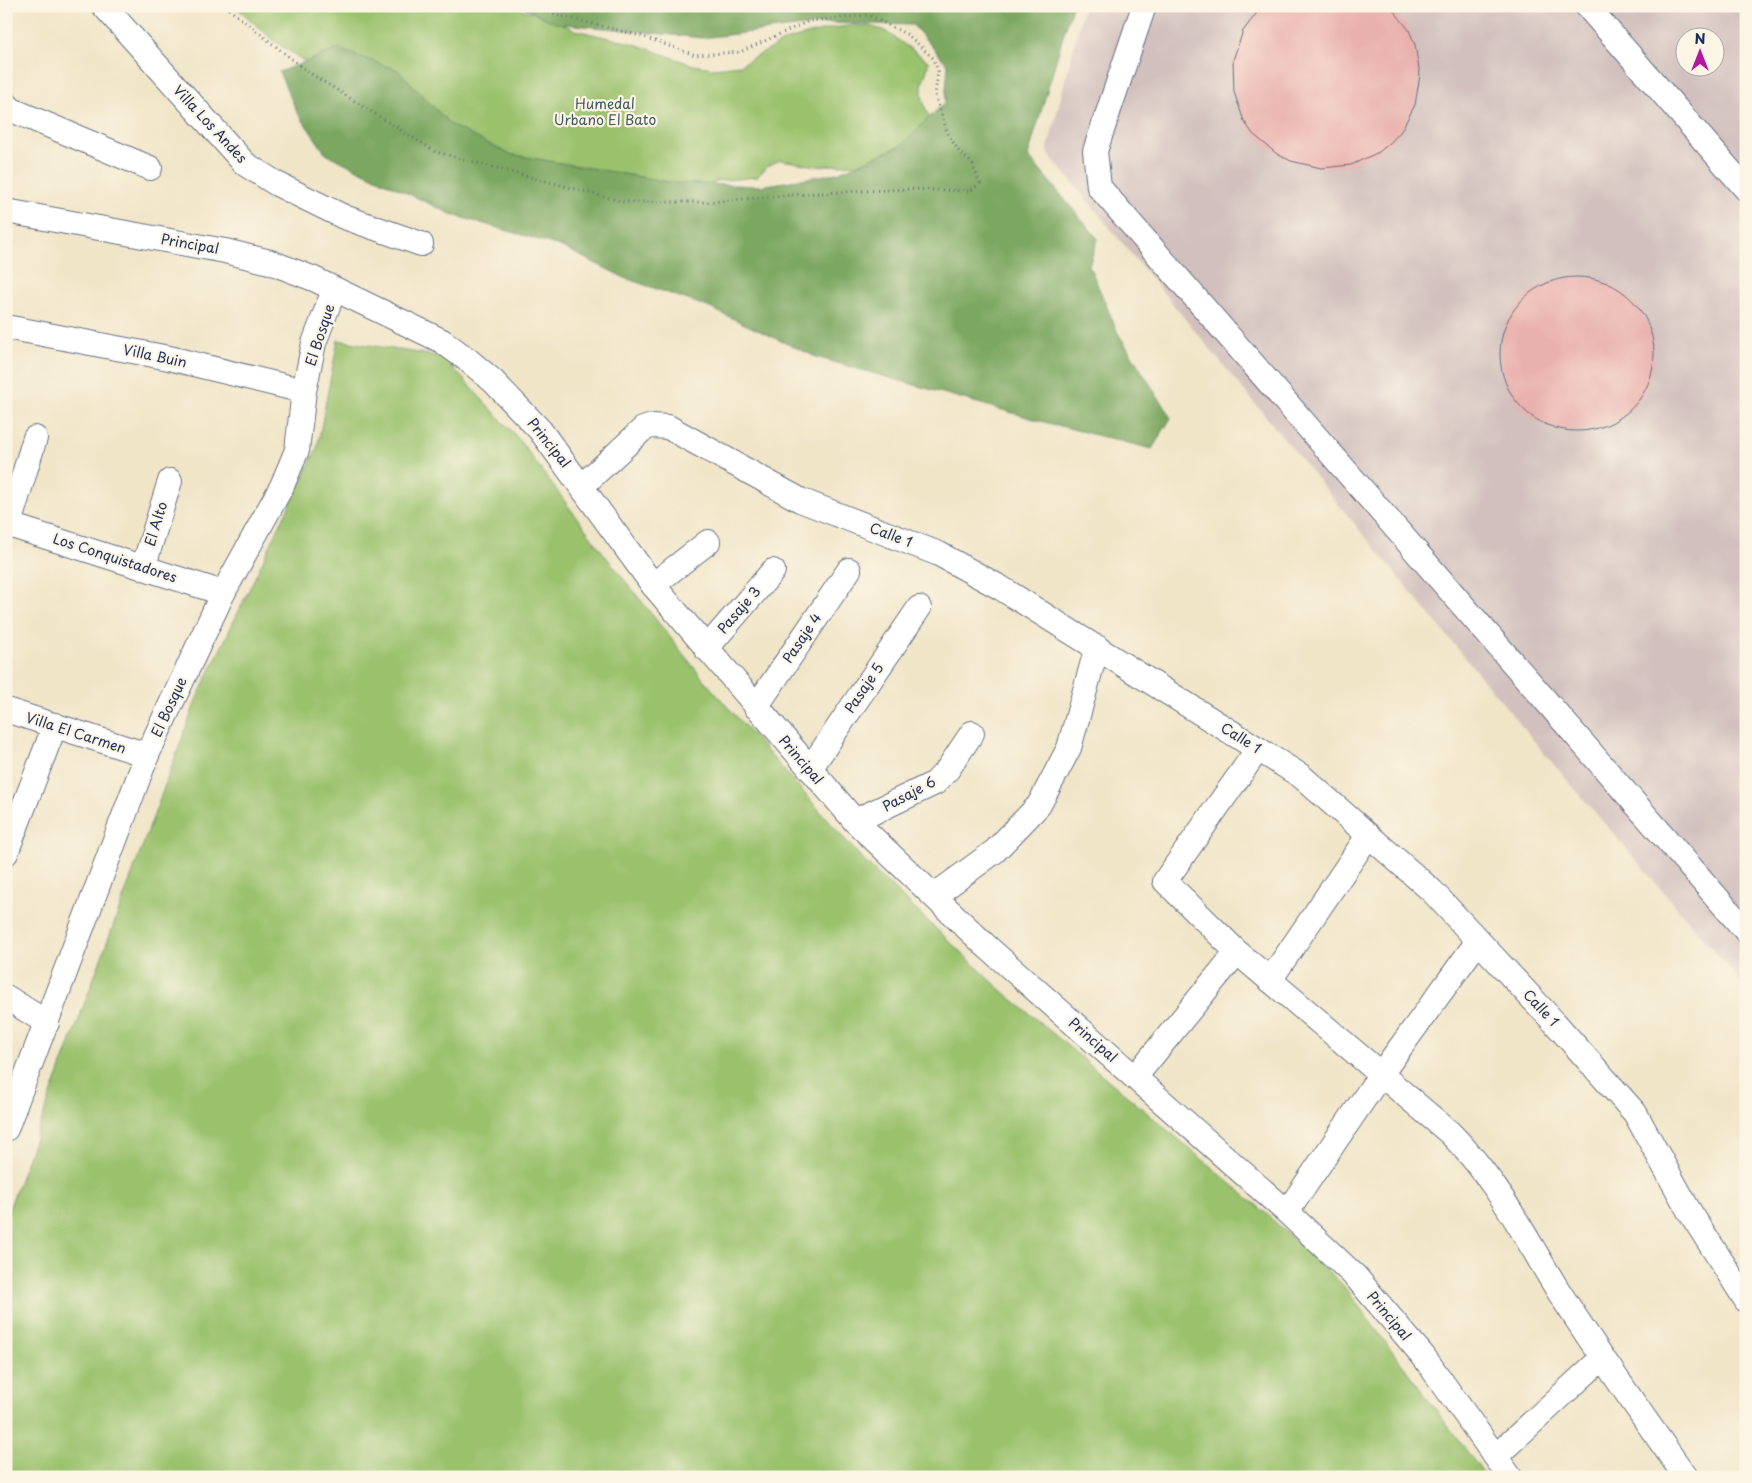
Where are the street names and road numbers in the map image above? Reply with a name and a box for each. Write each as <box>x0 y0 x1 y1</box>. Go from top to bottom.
street label: Villa Los Andes <box>168 80 252 167</box>
street label: Principal <box>159 228 221 259</box>
street label: El Bosque <box>300 301 340 369</box>
street label: Villa Buin <box>121 339 189 372</box>
street label: Principal <box>523 413 576 472</box>
street label: El Alto <box>139 499 172 549</box>
street label: Calle 1 <box>867 517 916 552</box>
street label: Los Conquistadores <box>50 528 180 587</box>
street label: Pasaje 3 <box>712 581 765 638</box>
street label: Pasaje 4 <box>777 608 826 667</box>
street label: Pasaje 5 <box>839 658 888 717</box>
street label: El Bosque <box>145 673 192 740</box>
street label: Villa El Carmen <box>23 706 129 759</box>
street label: Calle 1 <box>1217 717 1266 758</box>
street label: Principal <box>774 731 829 789</box>
street label: Pasaje 6 <box>878 771 939 816</box>
street label: Calle 1 <box>1519 984 1564 1031</box>
street label: Principal <box>1064 1012 1122 1067</box>
street label: Principal <box>1362 1286 1416 1345</box>

